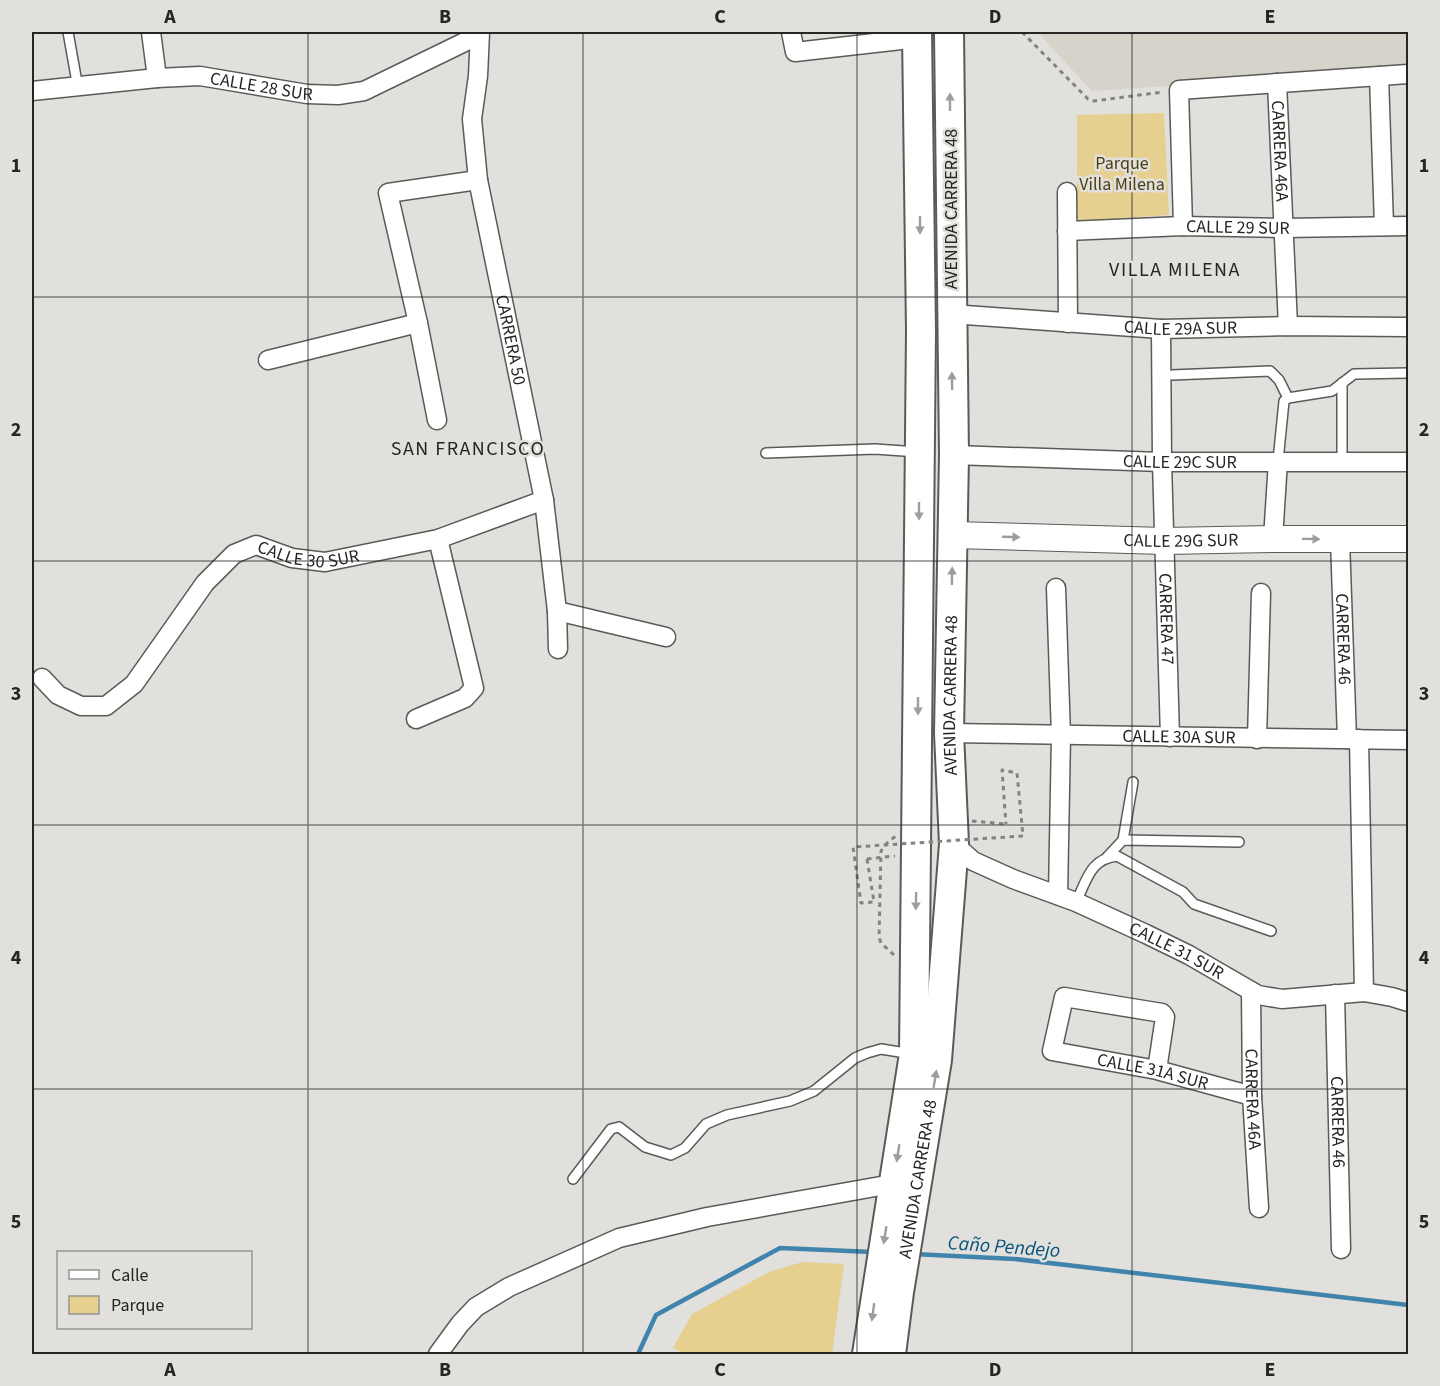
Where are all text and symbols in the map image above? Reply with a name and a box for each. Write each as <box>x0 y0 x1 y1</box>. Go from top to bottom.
text: A <box>163 3 176 31</box>
text: B <box>439 3 451 31</box>
text: C <box>714 3 726 31</box>
text: D <box>989 3 1001 31</box>
text: E <box>1265 3 1275 31</box>
street label: CALLE 28 SUR <box>208 66 313 107</box>
one-way arrow <box>945 92 955 111</box>
street label: CARRERA 46A <box>1265 100 1294 202</box>
street label: AVENIDA CARRERA 48 <box>939 129 964 289</box>
park label: Parque Villa Milena <box>1079 151 1165 197</box>
text: 1 <box>11 152 21 180</box>
text: 1 <box>1419 152 1429 180</box>
street label: CALLE 29 SUR <box>1186 214 1290 241</box>
one-way arrow <box>915 216 925 235</box>
district label: VILLA MILENA <box>1109 256 1241 284</box>
street label: CARRERA 50 <box>489 293 532 387</box>
street label: CALLE 29A SUR <box>1123 314 1237 342</box>
one-way arrow <box>948 371 957 390</box>
text: 2 <box>11 416 21 444</box>
text: 2 <box>1419 416 1429 444</box>
district label: SAN FRANCISCO <box>391 435 545 463</box>
street label: CALLE 29C SUR <box>1122 449 1237 475</box>
one-way arrow <box>915 501 924 520</box>
street label: CALLE 29G SUR <box>1123 528 1239 554</box>
one-way arrow <box>1002 532 1021 542</box>
one-way arrow <box>1302 534 1321 544</box>
street label: CALLE 30 SUR <box>254 535 362 575</box>
one-way arrow <box>947 566 957 585</box>
street label: CARRERA 47 <box>1152 573 1180 665</box>
street label: CARRERA 46 <box>1329 593 1357 685</box>
street label: AVENIDA CARRERA 48 <box>937 615 964 776</box>
text: 3 <box>11 680 21 708</box>
text: 3 <box>1419 680 1429 708</box>
one-way arrow <box>913 696 923 715</box>
street label: CALLE 30A SUR <box>1122 724 1236 750</box>
one-way arrow <box>911 891 921 910</box>
street label: CALLE 31 SUR <box>1125 916 1228 986</box>
text: 4 <box>11 944 22 972</box>
text: 4 <box>1419 944 1430 972</box>
street label: CALLE 31A SUR <box>1095 1047 1211 1096</box>
street label: CARRERA 46A <box>1239 1048 1267 1151</box>
one-way arrow <box>930 1069 939 1088</box>
street label: CARRERA 46 <box>1324 1076 1351 1168</box>
street label: AVENIDA CARRERA 48 <box>893 1098 943 1260</box>
one-way arrow <box>893 1144 902 1163</box>
text: 5 <box>11 1208 21 1236</box>
text: 5 <box>1419 1208 1429 1236</box>
one-way arrow <box>880 1226 889 1245</box>
water label: Caño Pendejo <box>947 1229 1061 1265</box>
legend <box>57 1251 252 1329</box>
text: Calle <box>111 1263 149 1288</box>
text: Parque <box>111 1293 164 1318</box>
one-way arrow <box>869 1303 878 1322</box>
text: A <box>163 1356 176 1384</box>
text: B <box>439 1356 451 1384</box>
text: C <box>714 1356 726 1384</box>
text: D <box>989 1356 1001 1384</box>
text: E <box>1265 1356 1275 1384</box>

